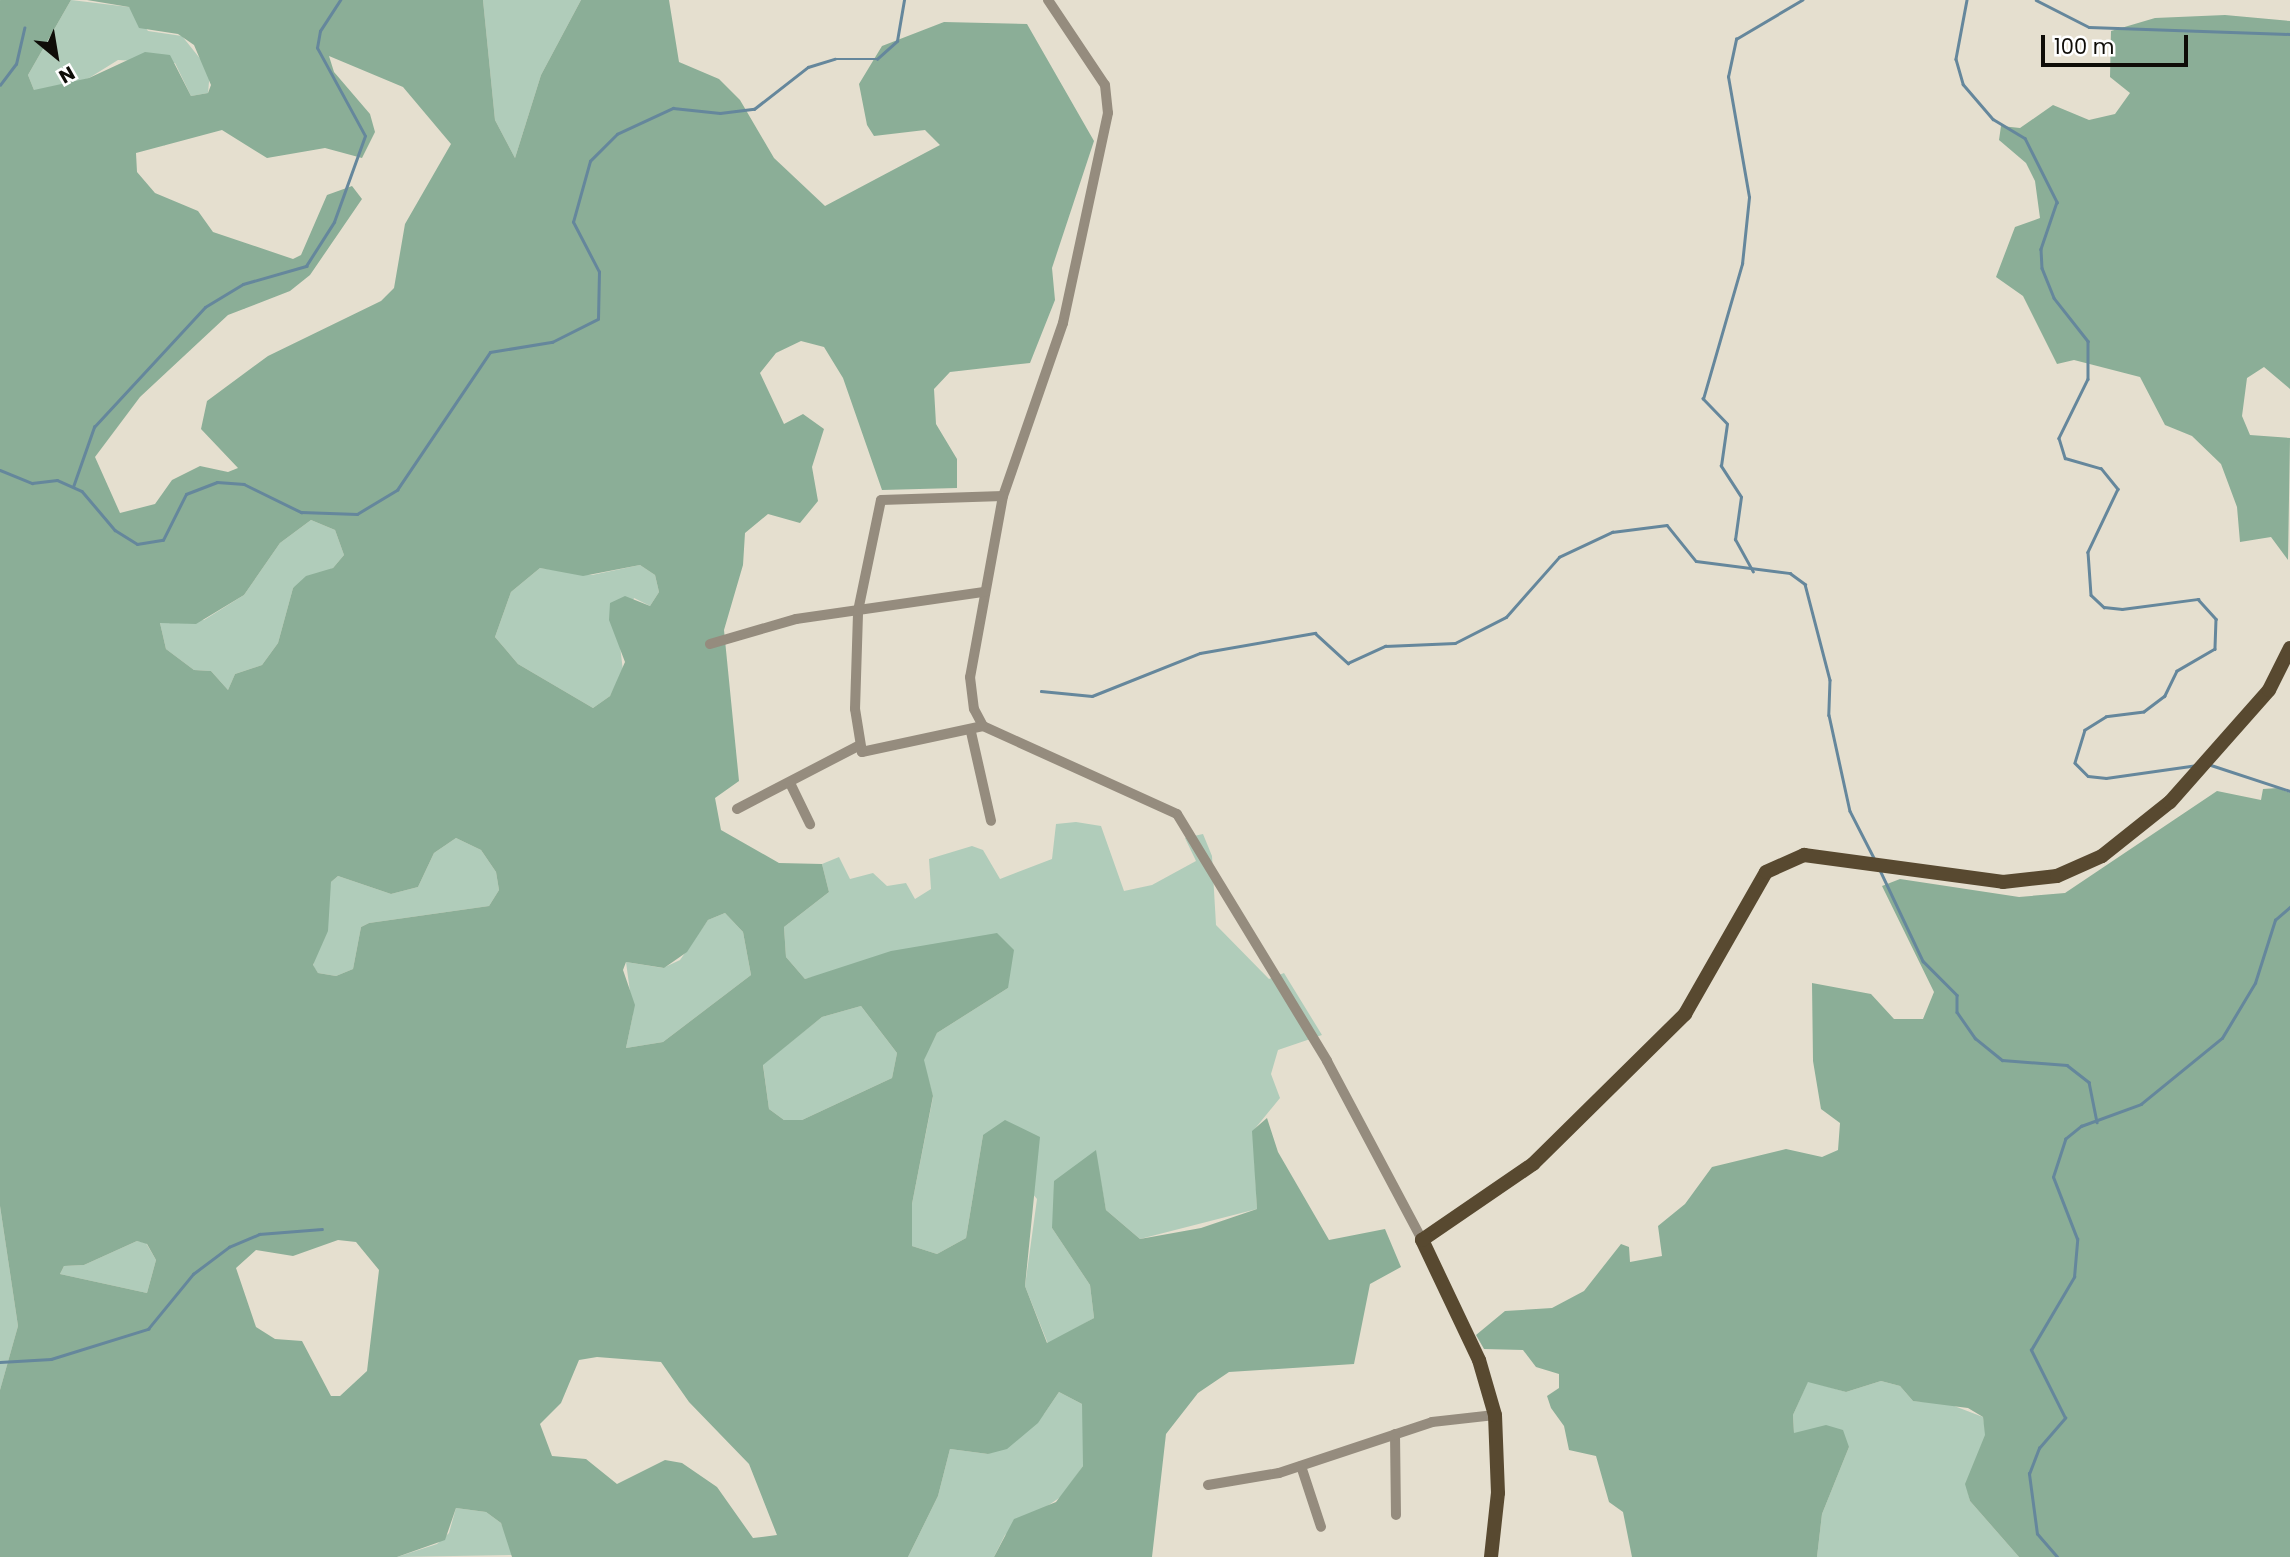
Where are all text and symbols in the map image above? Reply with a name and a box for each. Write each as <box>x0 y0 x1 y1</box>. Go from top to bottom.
north arrow <box>21 21 91 91</box>
scale bar <box>2045 21 2192 65</box>
text: 100 m <box>2054 32 2114 61</box>
text: N <box>54 59 80 90</box>

